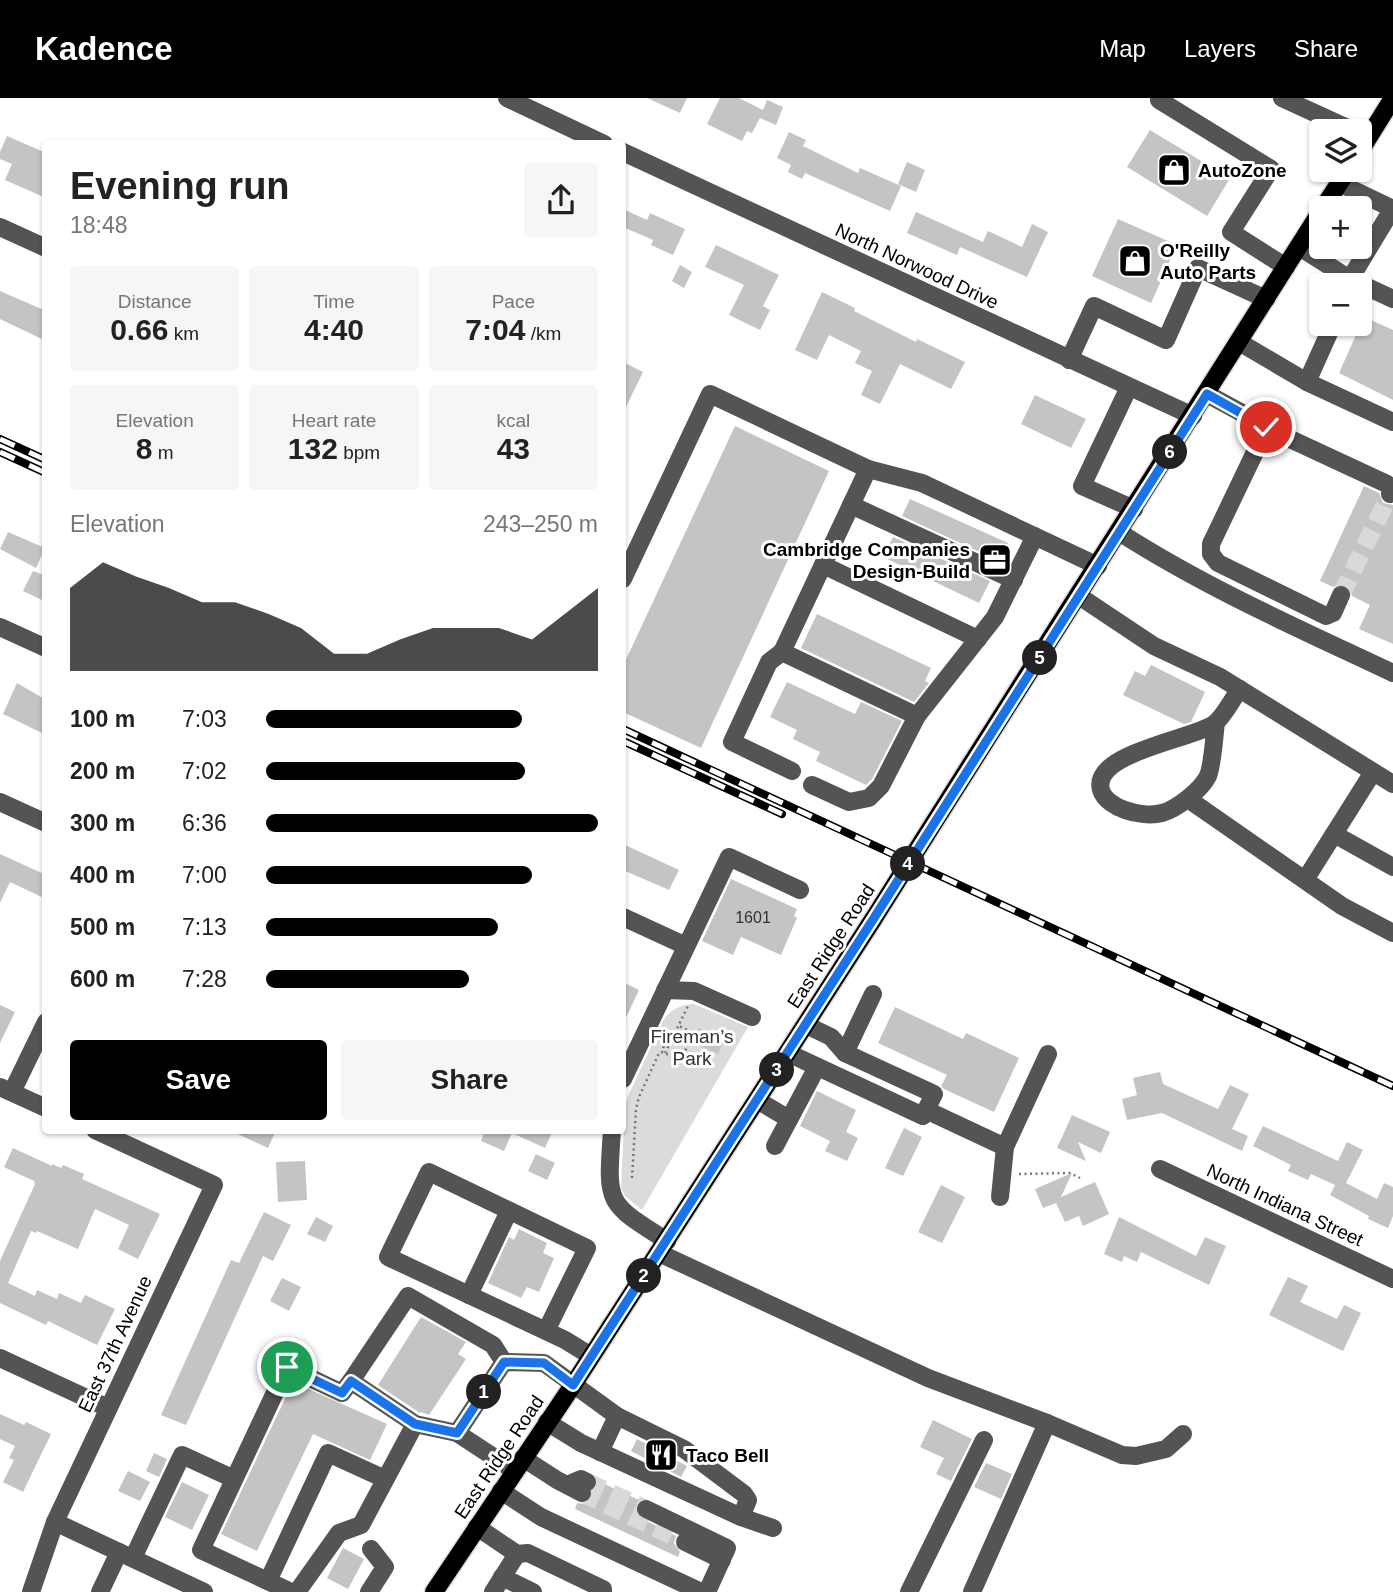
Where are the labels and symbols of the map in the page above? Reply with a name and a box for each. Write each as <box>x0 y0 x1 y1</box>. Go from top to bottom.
shop icon: AutoZone <box>1155 151 1193 189</box>
place label: AutoZone <box>1198 160 1287 181</box>
street label: North Norwood Drive <box>832 219 1002 313</box>
place label: O'Reilly Auto Parts <box>1160 240 1256 283</box>
shop icon: O'Reilly Auto Parts <box>1116 242 1154 280</box>
pin <box>1236 397 1296 457</box>
pin: 6 <box>1152 434 1188 470</box>
place label: Cambridge Companies Design-Build <box>763 539 970 582</box>
office icon: Cambridge Companies Design-Build <box>976 541 1014 579</box>
pin: 5 <box>1023 640 1058 676</box>
pin: 4 <box>890 846 926 882</box>
street label: East Ridge Road <box>783 880 879 1012</box>
house number: 1601 <box>735 909 771 926</box>
park label: Fireman’s Park <box>650 1026 734 1069</box>
pin: 3 <box>760 1052 794 1088</box>
street label: North Indiana Street <box>1204 1160 1367 1251</box>
pin: 2 <box>626 1258 662 1294</box>
street label: East 37th Avenue <box>74 1272 156 1416</box>
pin <box>257 1337 317 1397</box>
pin: 1 <box>466 1374 502 1410</box>
street label: East Ridge Road <box>450 1392 548 1522</box>
restaurant icon: Taco Bell <box>642 1436 680 1474</box>
place label: Taco Bell <box>686 1445 769 1466</box>

